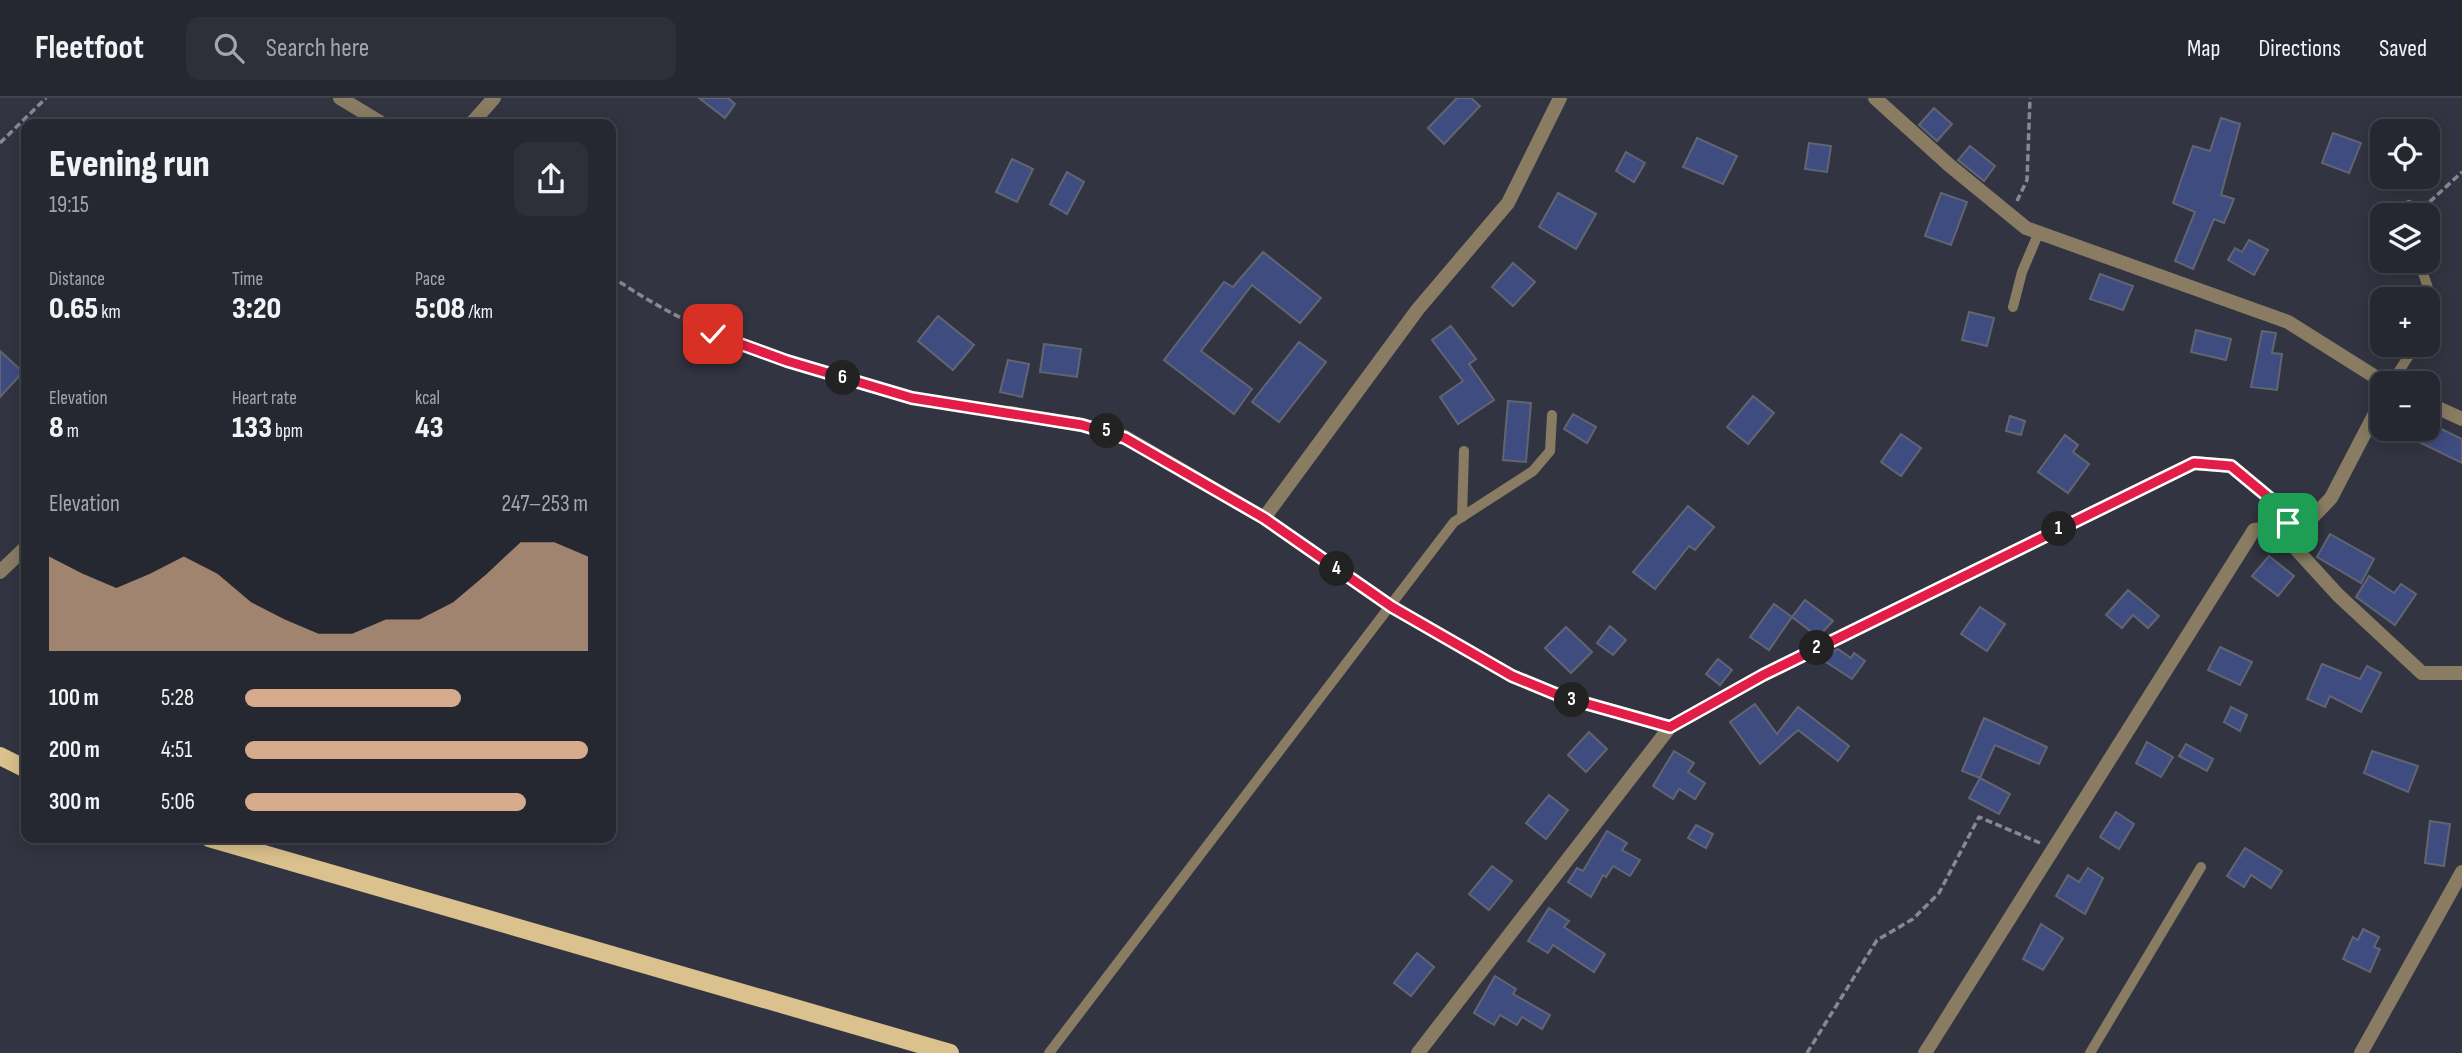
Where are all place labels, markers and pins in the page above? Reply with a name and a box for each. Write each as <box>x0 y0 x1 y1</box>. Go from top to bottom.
pin <box>683 304 743 364</box>
pin: 6 <box>826 360 860 396</box>
pin: 5 <box>1090 414 1124 448</box>
pin <box>2258 493 2318 553</box>
pin: 1 <box>2042 512 2076 546</box>
pin: 4 <box>1320 552 1354 587</box>
pin: 2 <box>1800 630 1834 666</box>
pin: 3 <box>1554 682 1590 718</box>

